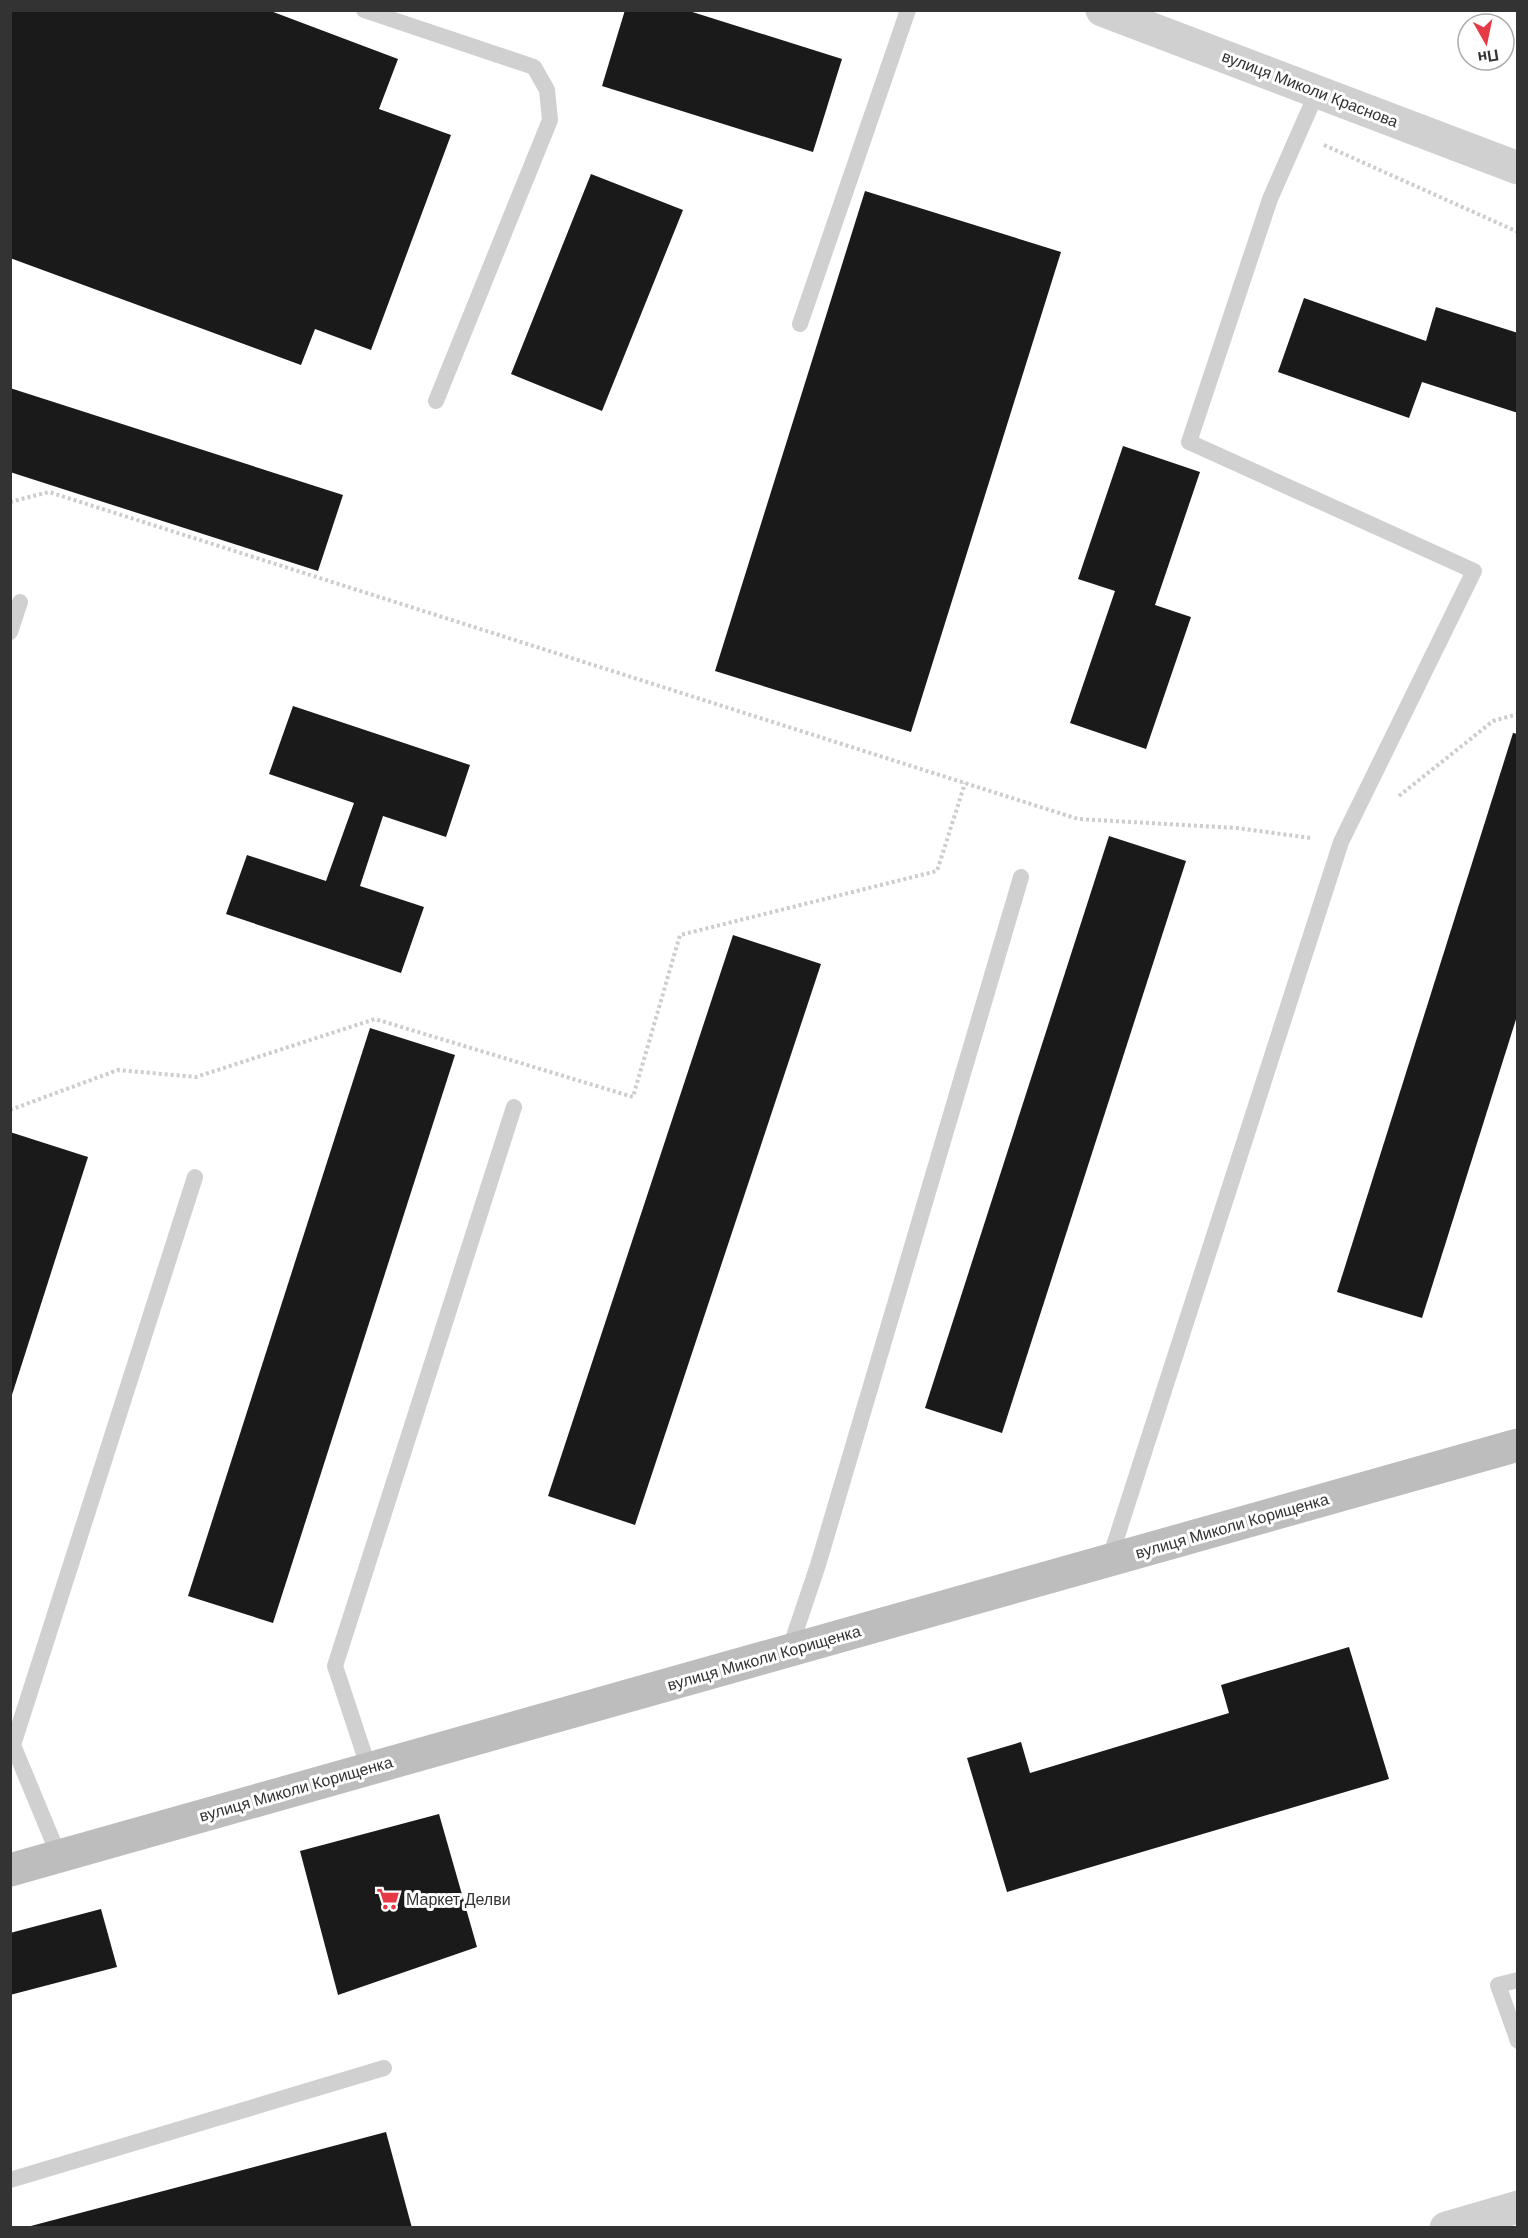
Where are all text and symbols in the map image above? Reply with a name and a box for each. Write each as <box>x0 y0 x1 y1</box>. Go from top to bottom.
north arrow <box>1456 12 1516 72</box>
text: Пн <box>1476 46 1500 66</box>
street label: вулиця Миколи Краснова <box>1220 48 1400 131</box>
street label: вулиця Миколи Корищенка <box>1133 1490 1331 1562</box>
street label: вулиця Миколи Корищенка <box>665 1622 863 1694</box>
street label: вулиця Миколи Корищенка <box>197 1753 395 1825</box>
supermarket icon: Маркет Делви <box>375 1886 401 1912</box>
place label: Маркет Делви <box>406 1891 511 1908</box>

